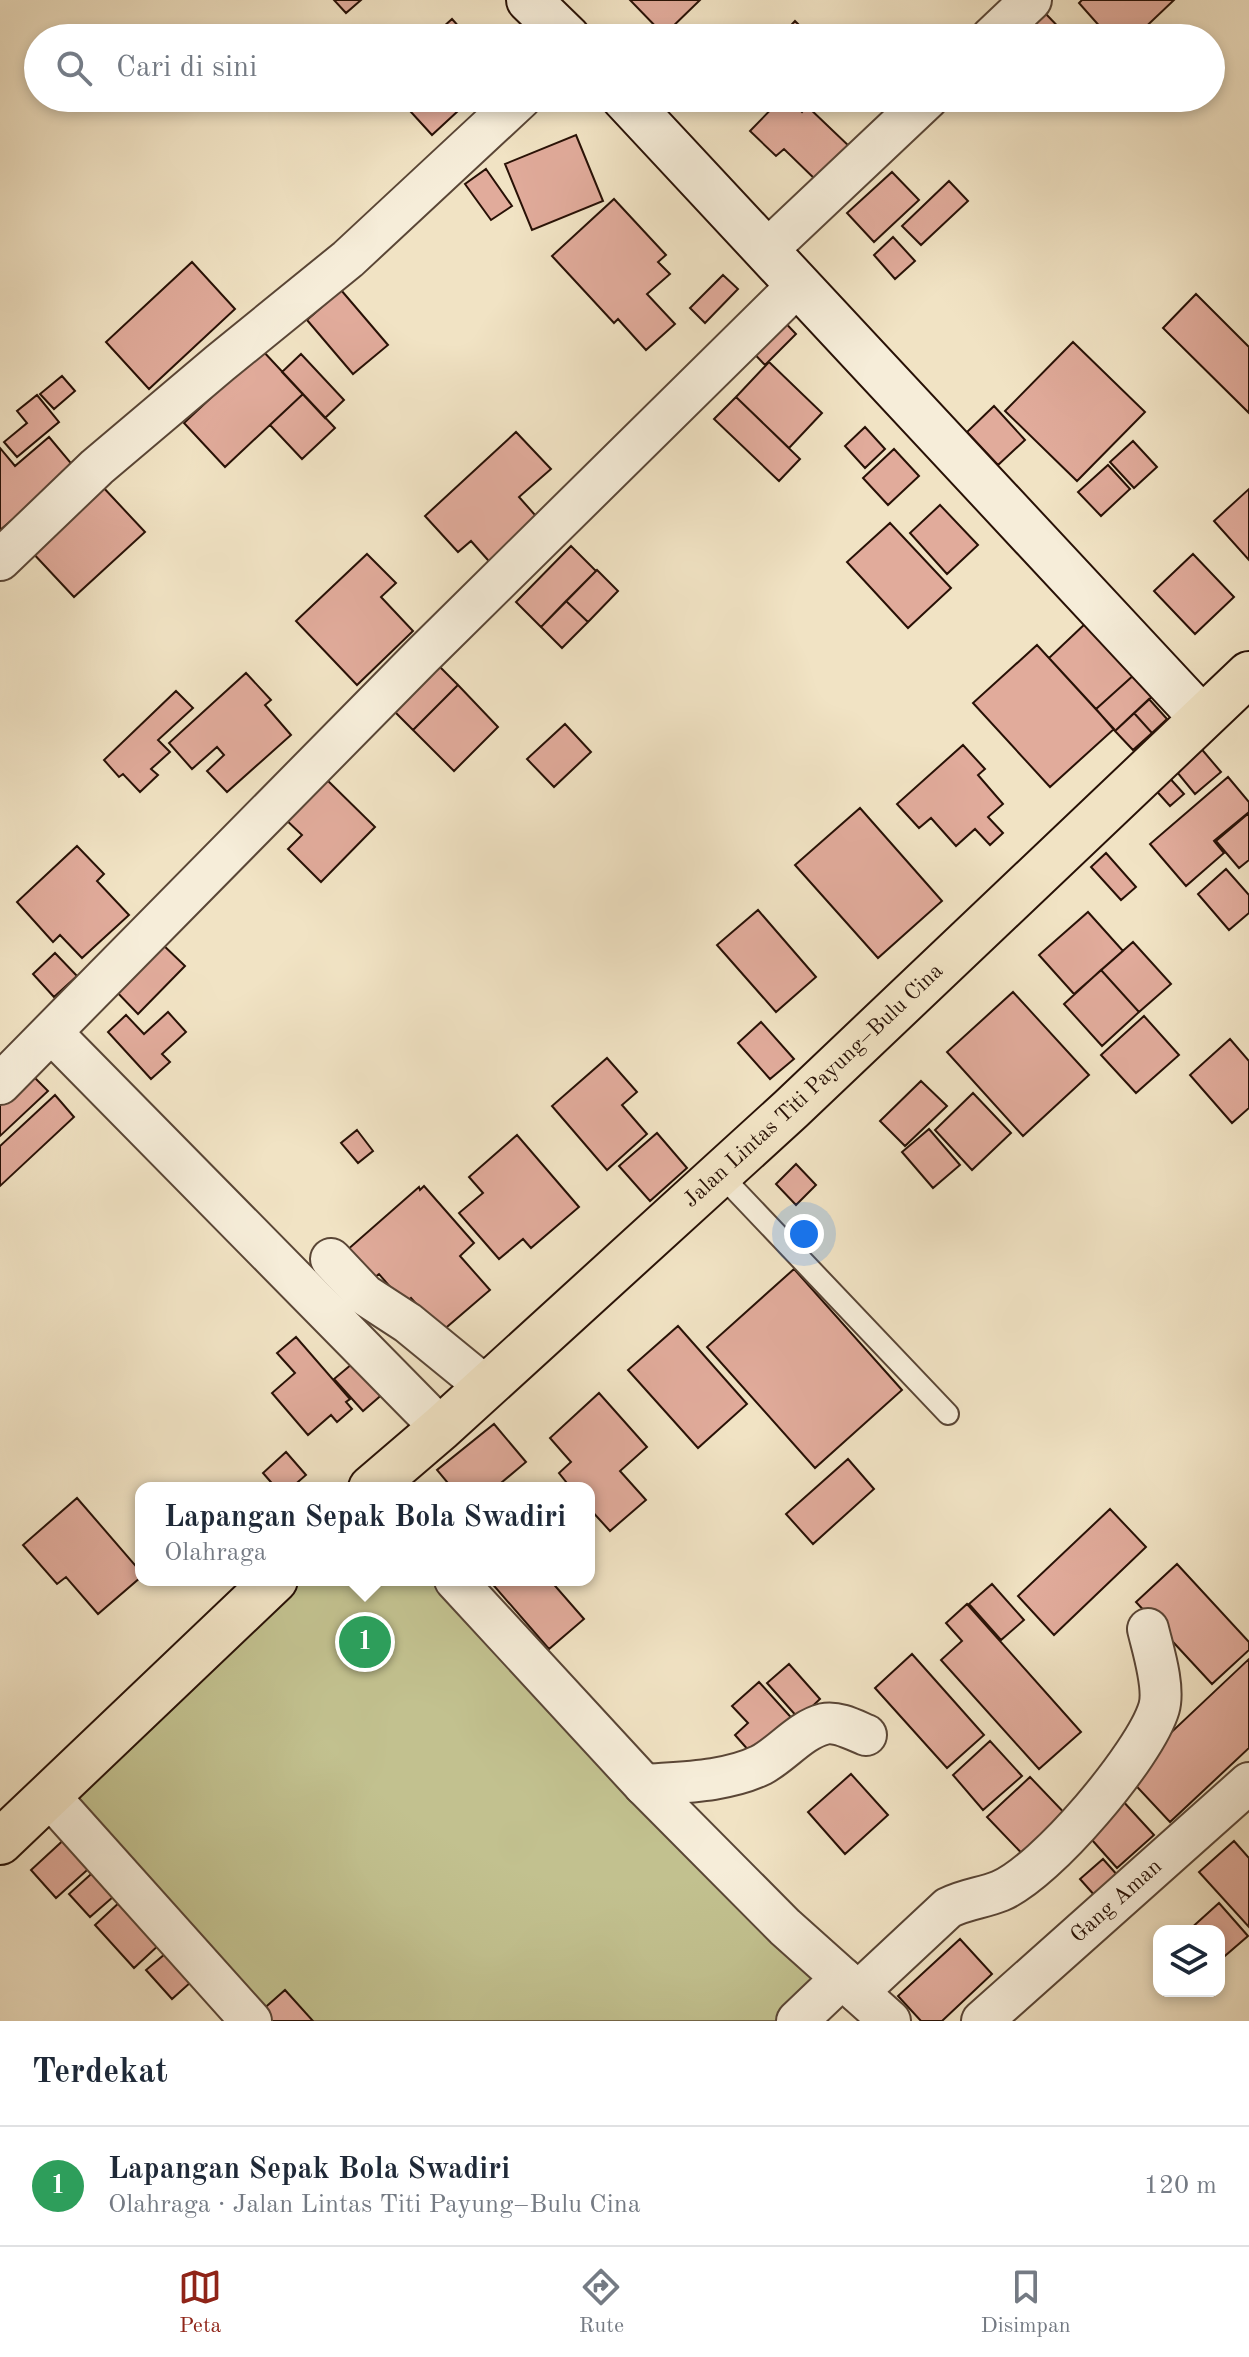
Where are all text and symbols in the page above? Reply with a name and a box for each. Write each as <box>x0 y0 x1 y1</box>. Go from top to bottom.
search box <box>24 24 1225 112</box>
icon: search <box>52 46 96 90</box>
text: Cari di sini <box>116 53 257 83</box>
street label: Jalan Lintas Titi Payung–Bulu Cina <box>680 960 947 1212</box>
your location <box>784 1214 824 1254</box>
popup <box>135 1482 595 1586</box>
text: Lapangan Sepak Bola Swadiri <box>164 1503 566 1533</box>
text: Olahraga <box>164 1540 267 1566</box>
pin: 1 <box>339 1612 391 1672</box>
street label: Gang Aman <box>1067 1855 1166 1947</box>
map controls <box>1153 1925 1225 1997</box>
button: layers <box>1153 1925 1225 1997</box>
text: Terdekat <box>32 2056 168 2090</box>
text: Lapangan Sepak Bola Swadiri <box>108 2155 510 2185</box>
text: 1 <box>50 2173 66 2199</box>
text: 120 m <box>1144 2173 1217 2199</box>
text: Olahraga · Jalan Lintas Titi Payung–Bulu Cina <box>108 2192 641 2218</box>
tab: Peta <box>178 2265 222 2340</box>
tab: Rute <box>579 2265 624 2340</box>
tab: Disimpan <box>981 2265 1071 2340</box>

